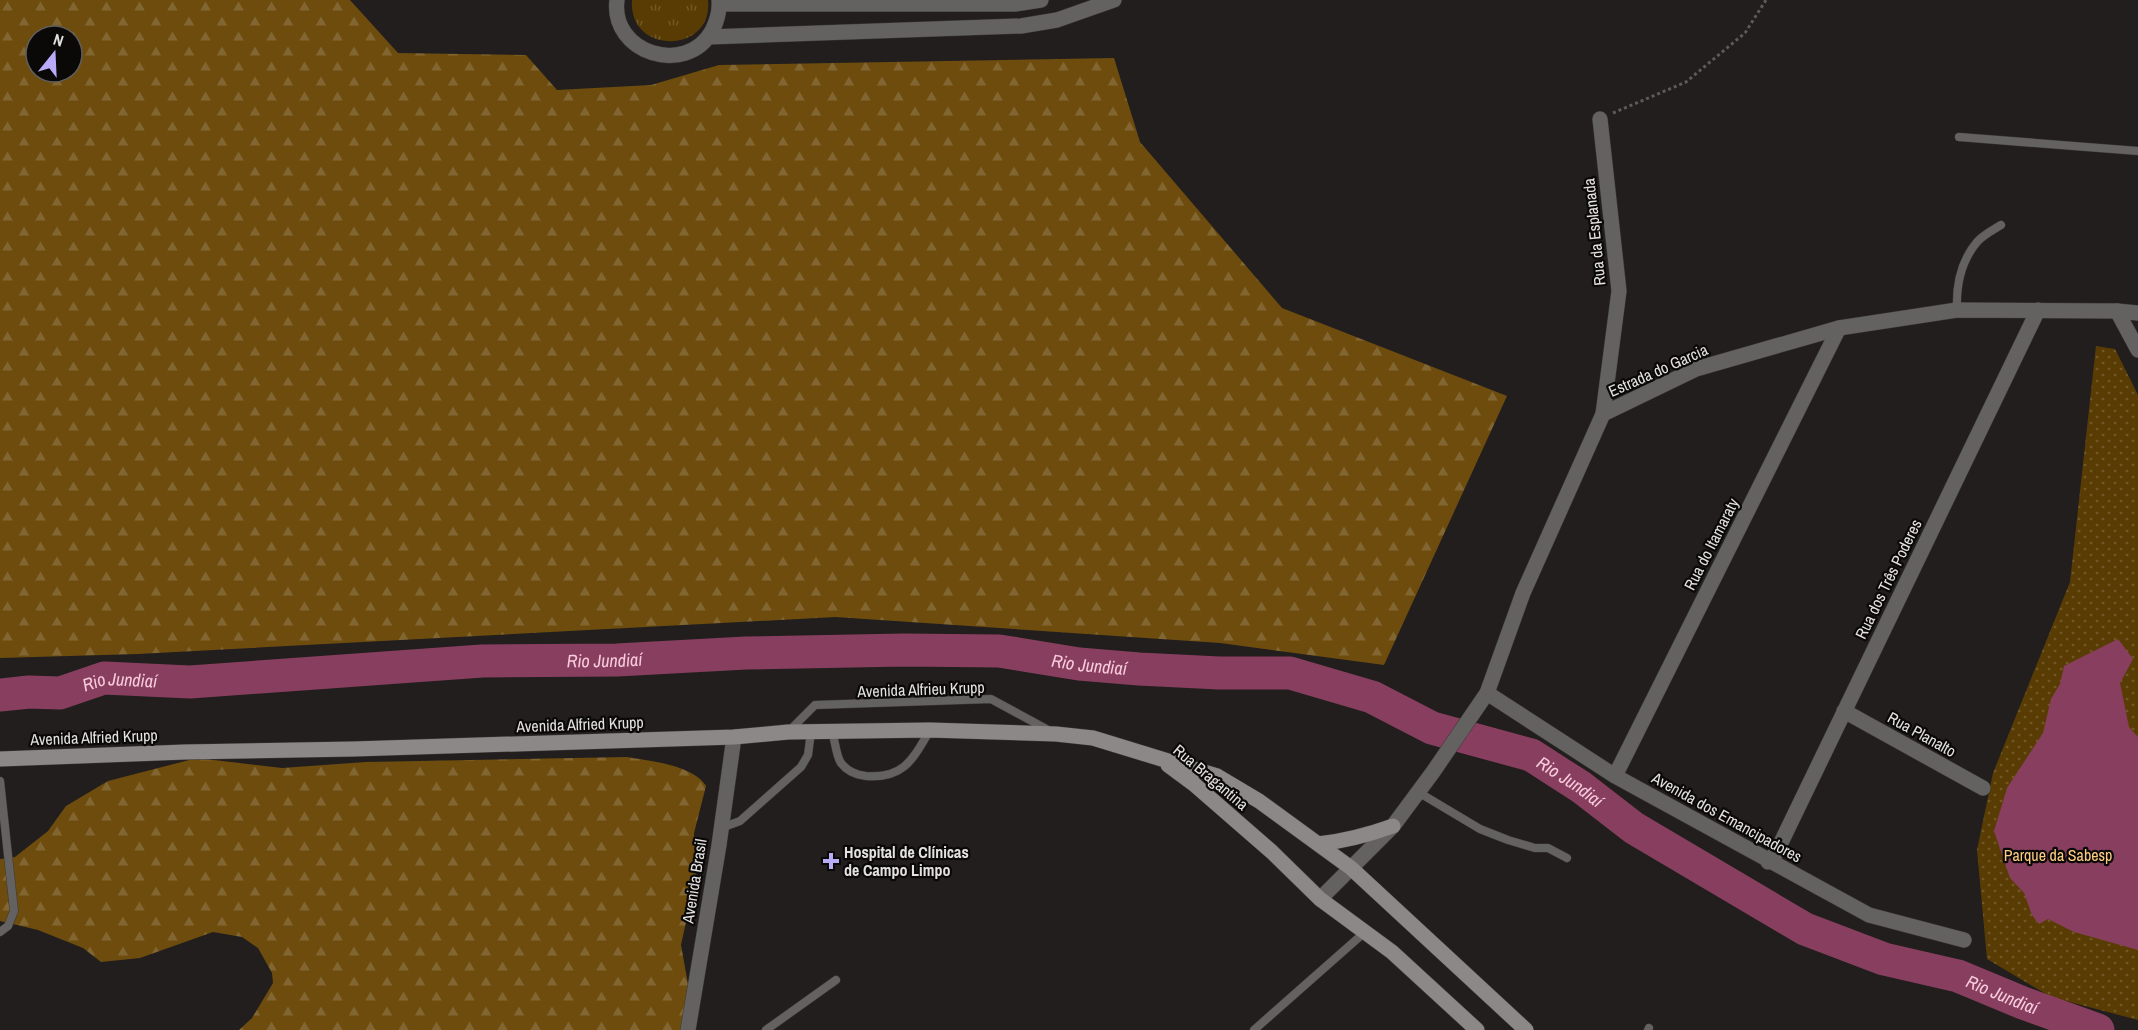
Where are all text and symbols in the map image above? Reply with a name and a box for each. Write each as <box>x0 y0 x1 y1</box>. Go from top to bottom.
north arrow <box>24 24 84 84</box>
text: N <box>51 28 67 52</box>
street label: Rua da Esplanada <box>1577 176 1611 287</box>
street label: Estrada do Garcia <box>1605 338 1712 402</box>
street label: Rua do Itamaraty <box>1678 494 1744 594</box>
street label: Rua dos Três Poderes <box>1849 516 1927 642</box>
water label: Rio Jundiaí <box>567 646 645 673</box>
water label: Rio Jundiaí <box>1050 647 1130 681</box>
water label: Rio Jundiaí <box>79 666 160 697</box>
street label: Avenida Alfrieu Krupp <box>856 676 985 702</box>
street label: Rua Planalto <box>1884 706 1960 762</box>
street label: Avenida Alfried Krupp <box>515 711 644 737</box>
street label: Avenida Alfried Krupp <box>29 724 158 750</box>
street label: Rua Bragantina <box>1169 739 1254 815</box>
water label: Rio Jundiaí <box>1532 750 1611 814</box>
street label: Avenida dos Emancipadores <box>1647 766 1806 867</box>
street label: Avenida Brasil <box>676 837 712 926</box>
place label: Hospital de Clínicas de Campo Limpo <box>844 841 969 881</box>
park label: Parque da Sabesp <box>2004 844 2112 866</box>
marker: Hospital de Clínicas de Campo Limpo <box>822 852 840 870</box>
water label: Rio Jundiaí <box>1963 968 2043 1021</box>

